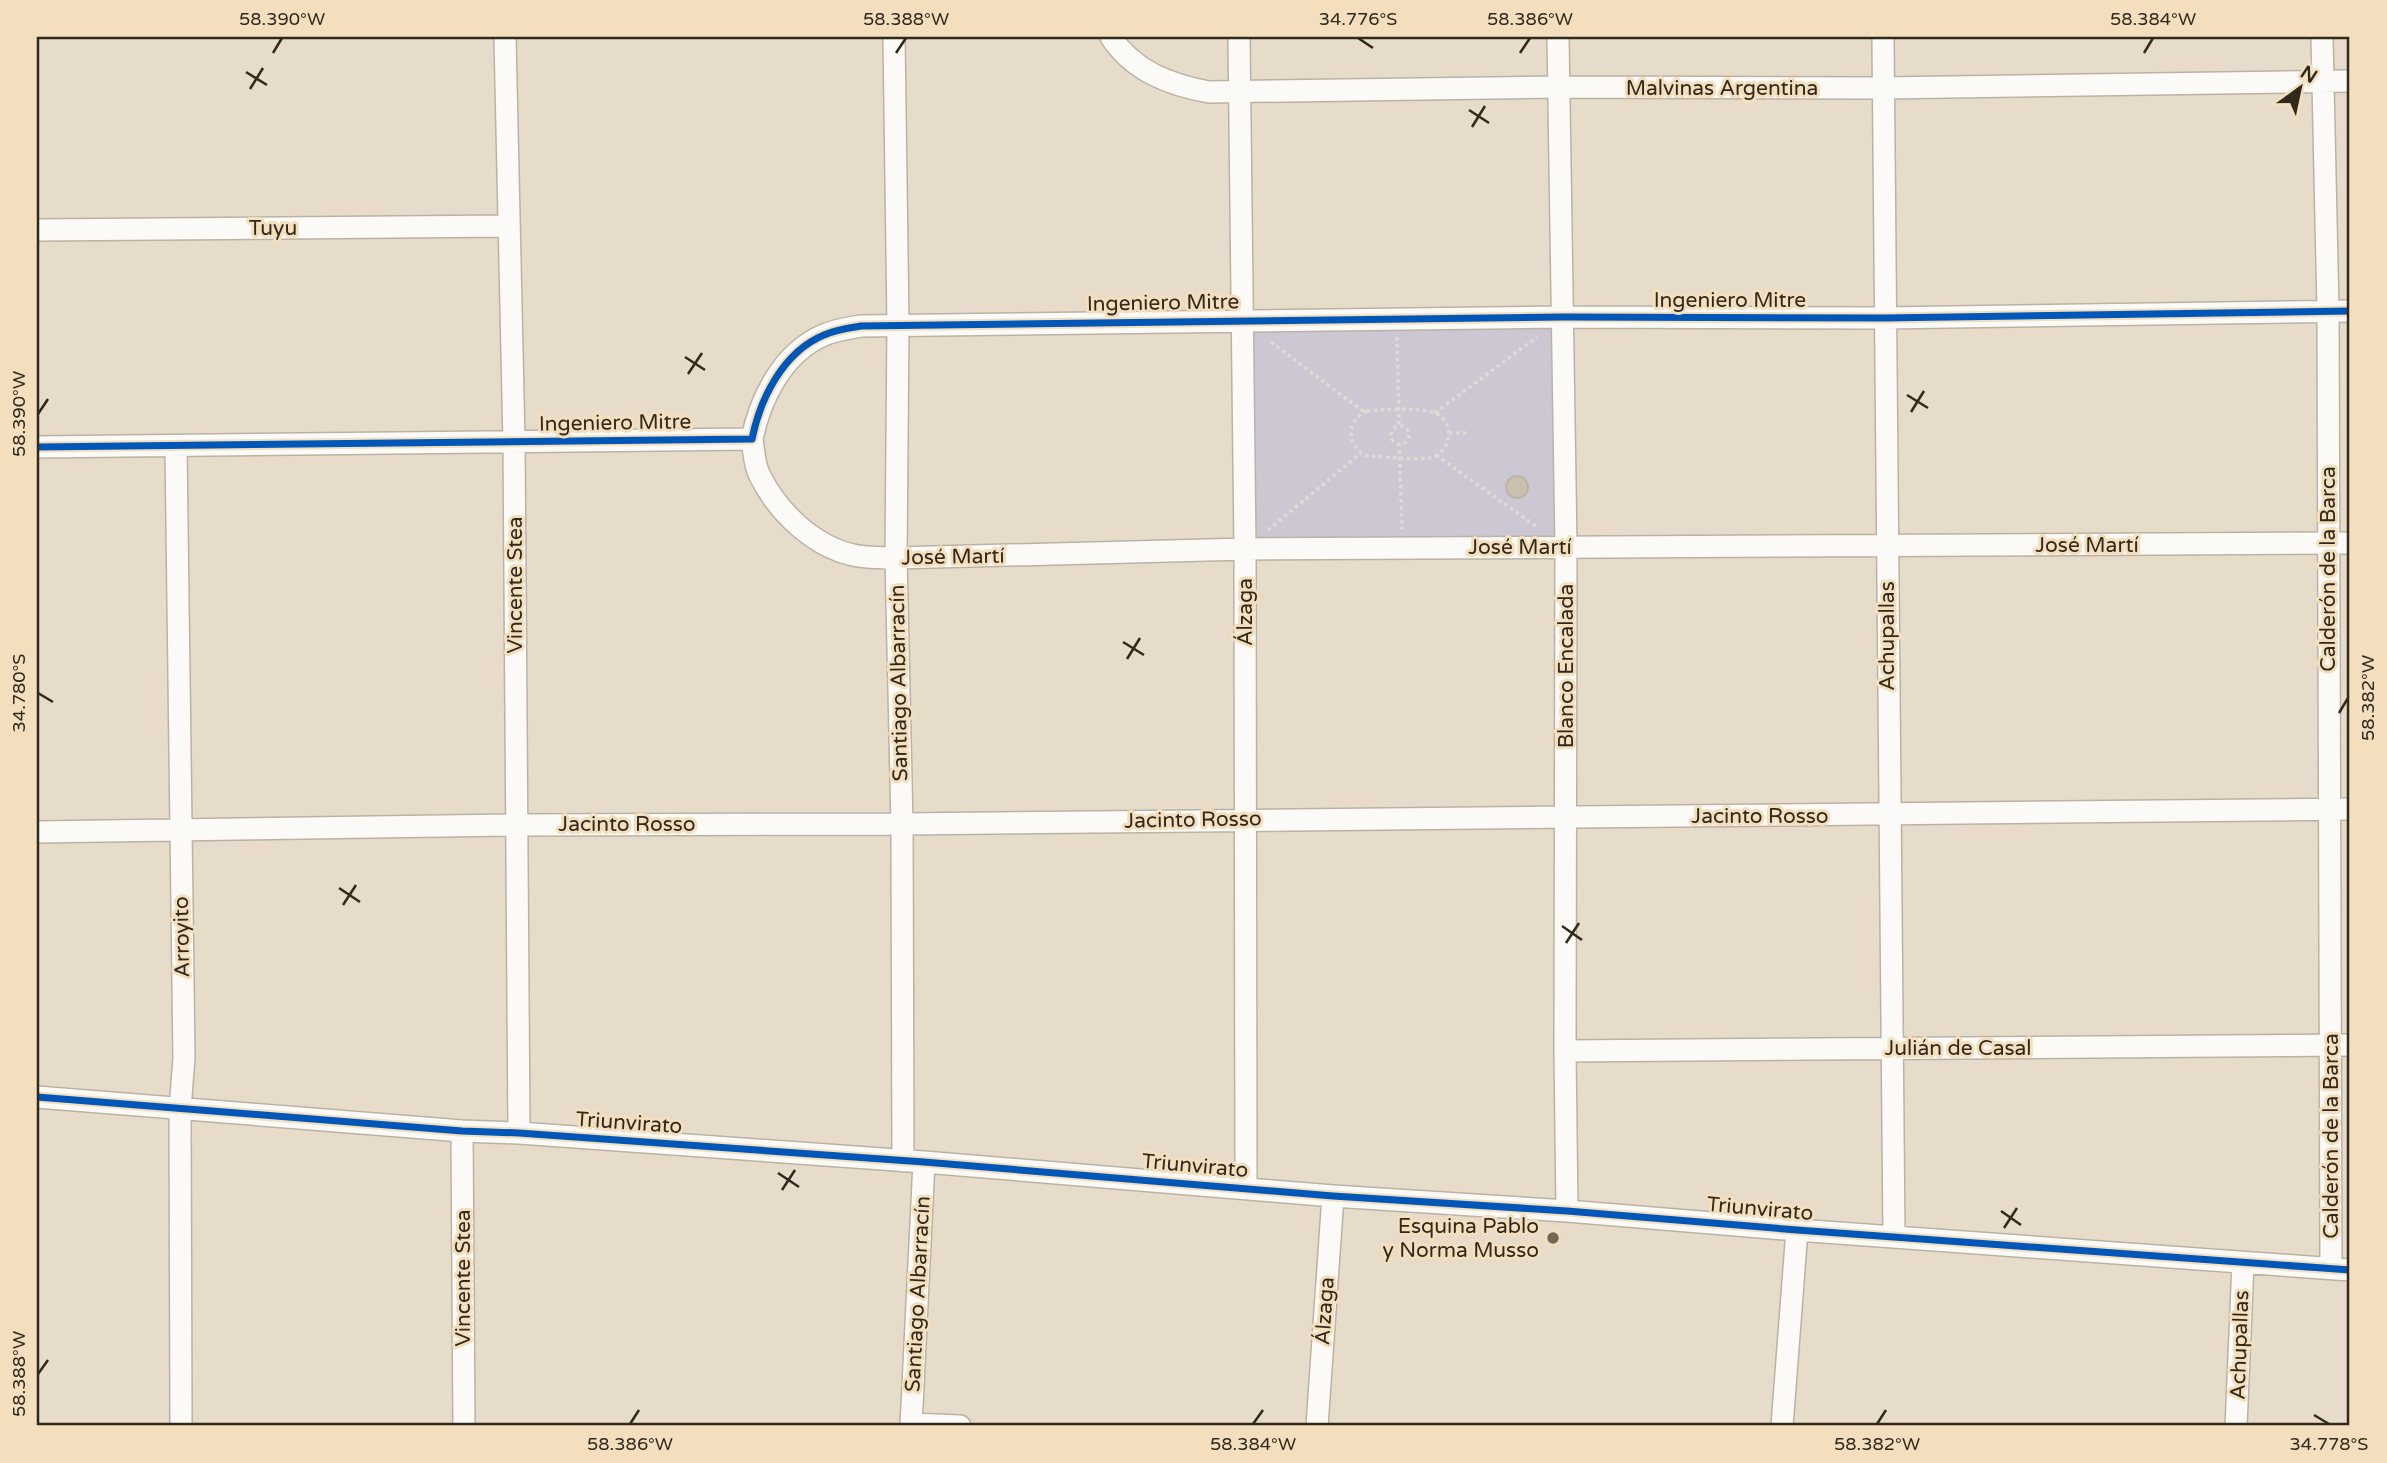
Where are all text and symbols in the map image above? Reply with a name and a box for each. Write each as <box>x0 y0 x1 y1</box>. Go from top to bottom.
text: 58.390°W <box>239 8 325 30</box>
text: 58.388°W <box>863 8 949 30</box>
text: 34.776°S <box>1319 8 1397 30</box>
text: 58.386°W <box>1487 8 1573 30</box>
text: 58.384°W <box>2110 8 2196 30</box>
north arrow <box>2264 52 2334 122</box>
text: N <box>2296 61 2321 88</box>
street label: Malvinas Argentina <box>1626 76 1818 101</box>
street label: Tuyu <box>249 216 297 241</box>
street label: Ingeniero Mitre <box>1654 288 1806 313</box>
street label: Ingeniero Mitre <box>1087 289 1240 317</box>
text: 58.390°W <box>8 371 30 457</box>
street label: Ingeniero Mitre <box>539 409 692 437</box>
street label: Calderón de la Barca <box>2316 466 2341 672</box>
street label: Vincente Stea <box>503 516 528 654</box>
street label: José Martí <box>2035 533 2139 558</box>
street label: José Martí <box>1468 535 1572 560</box>
street label: José Martí <box>901 544 1005 570</box>
street label: Álzaga <box>1233 578 1258 646</box>
street label: Achupallas <box>1875 581 1900 691</box>
street label: Santiago Albarracín <box>885 584 913 782</box>
street label: Blanco Encalada <box>1554 584 1579 748</box>
text: 34.780°S <box>8 654 30 732</box>
text: 58.382°W <box>2357 655 2379 741</box>
street label: Jacinto Rosso <box>1691 804 1829 829</box>
street label: Jacinto Rosso <box>1124 806 1262 834</box>
street label: Jacinto Rosso <box>558 812 696 837</box>
street label: Arroyito <box>169 896 195 978</box>
street label: Calderón de la Barca <box>2319 1033 2344 1239</box>
street label: Julián de Casal <box>1884 1036 2032 1061</box>
street label: Triunvirato <box>575 1107 683 1139</box>
street label: Triunvirato <box>1141 1149 1249 1183</box>
street label: Triunvirato <box>1706 1192 1814 1226</box>
street label: Santiago Albarracín <box>900 1195 936 1393</box>
street label: Vincente Stea <box>451 1209 476 1347</box>
place label: Esquina Pablo y Norma Musso <box>1383 1214 1539 1263</box>
marker: Esquina Pablo y Norma Musso <box>1545 1230 1561 1246</box>
street label: Álzaga <box>1310 1276 1340 1346</box>
street label: Achupallas <box>2226 1290 2254 1400</box>
text: 58.388°W <box>8 1331 30 1417</box>
text: 58.386°W <box>587 1433 673 1455</box>
text: 58.384°W <box>1210 1433 1296 1455</box>
text: 58.382°W <box>1834 1433 1920 1455</box>
text: 34.778°S <box>2290 1433 2368 1455</box>

